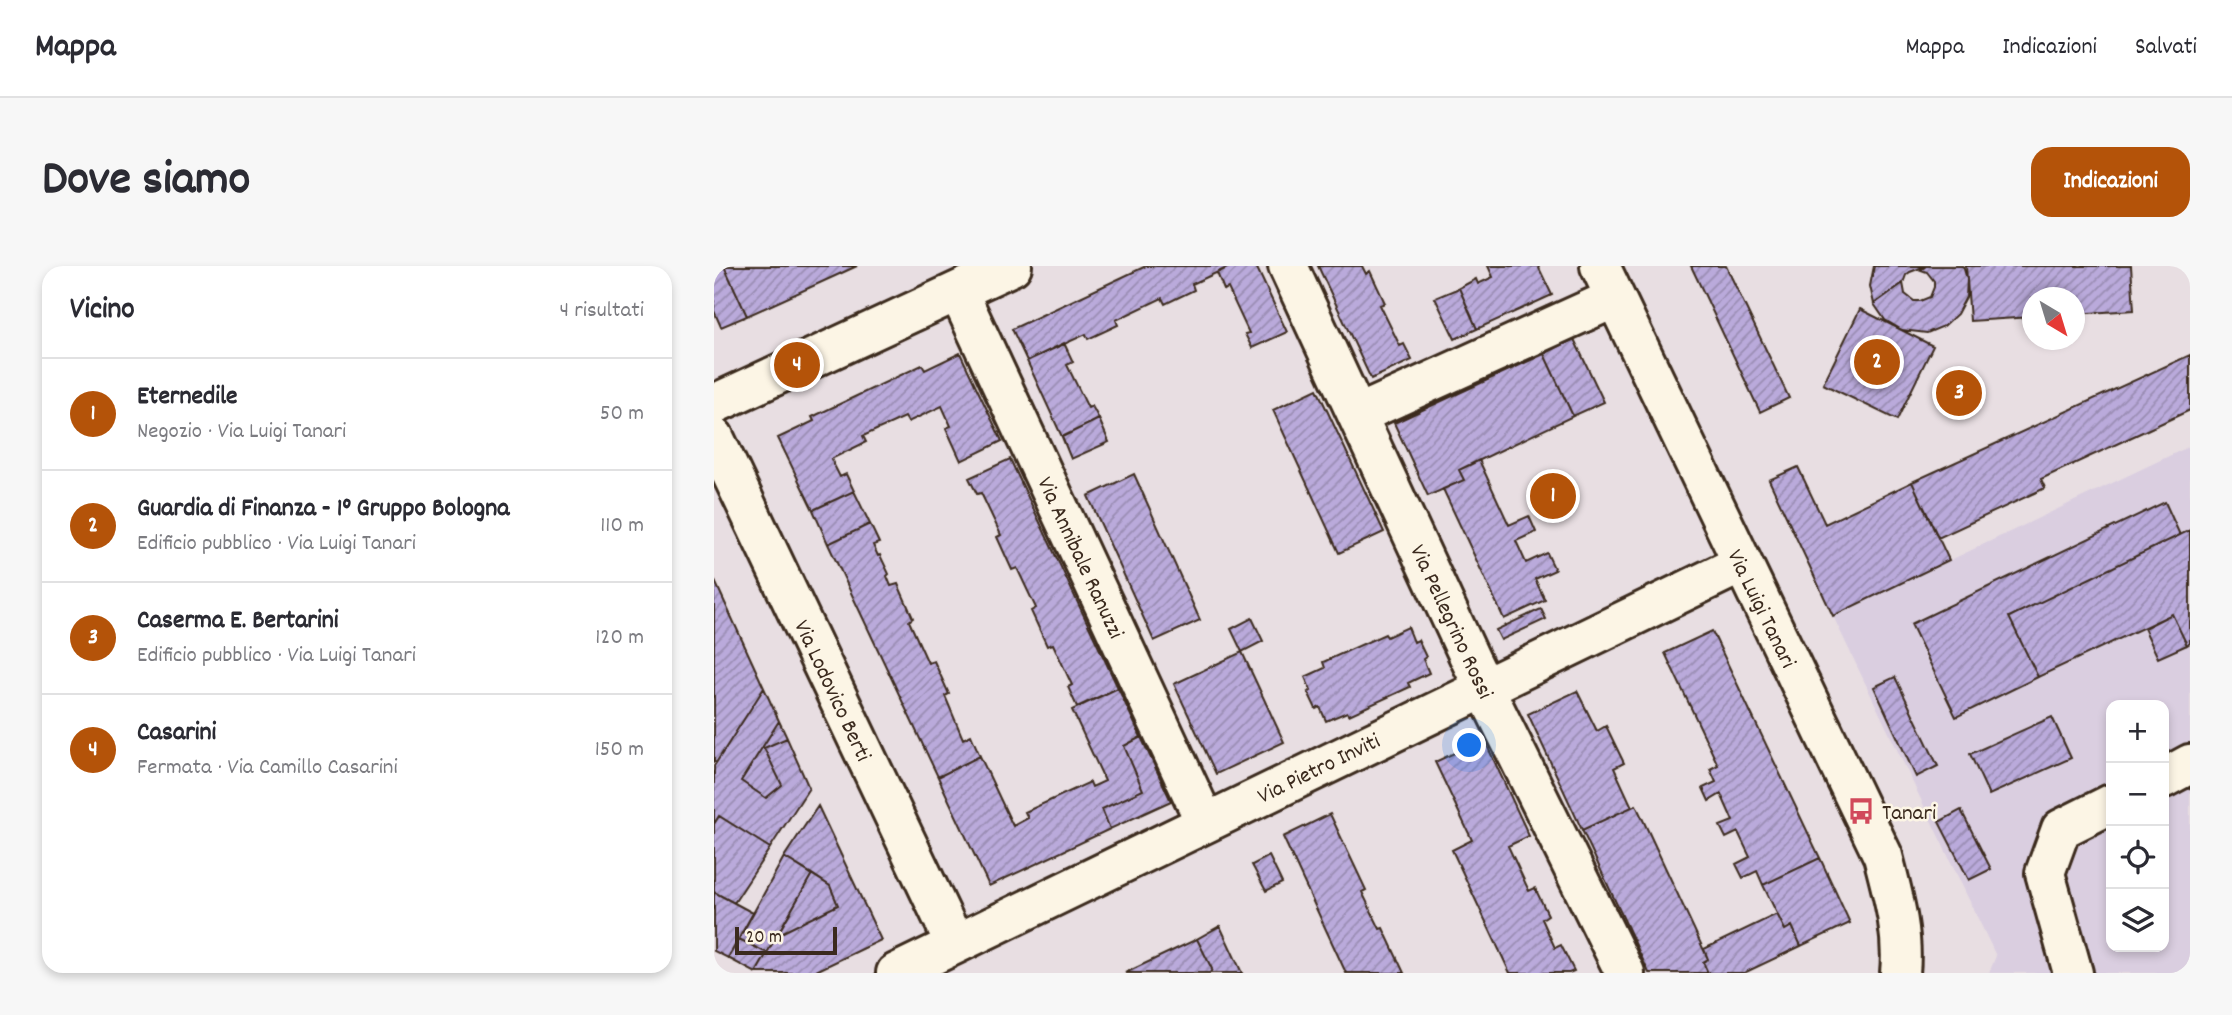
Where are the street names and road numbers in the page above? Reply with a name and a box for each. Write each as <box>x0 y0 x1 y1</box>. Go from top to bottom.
street label: Via Annibale Ranuzzi <box>1027 472 1131 645</box>
street label: Via Pellegrino Rossi <box>1400 540 1500 705</box>
street label: Via Luigi Tanari <box>1717 545 1803 675</box>
street label: Via Lodovico Berti <box>784 615 878 768</box>
street label: Via Pietro Inviti <box>1253 726 1386 814</box>

